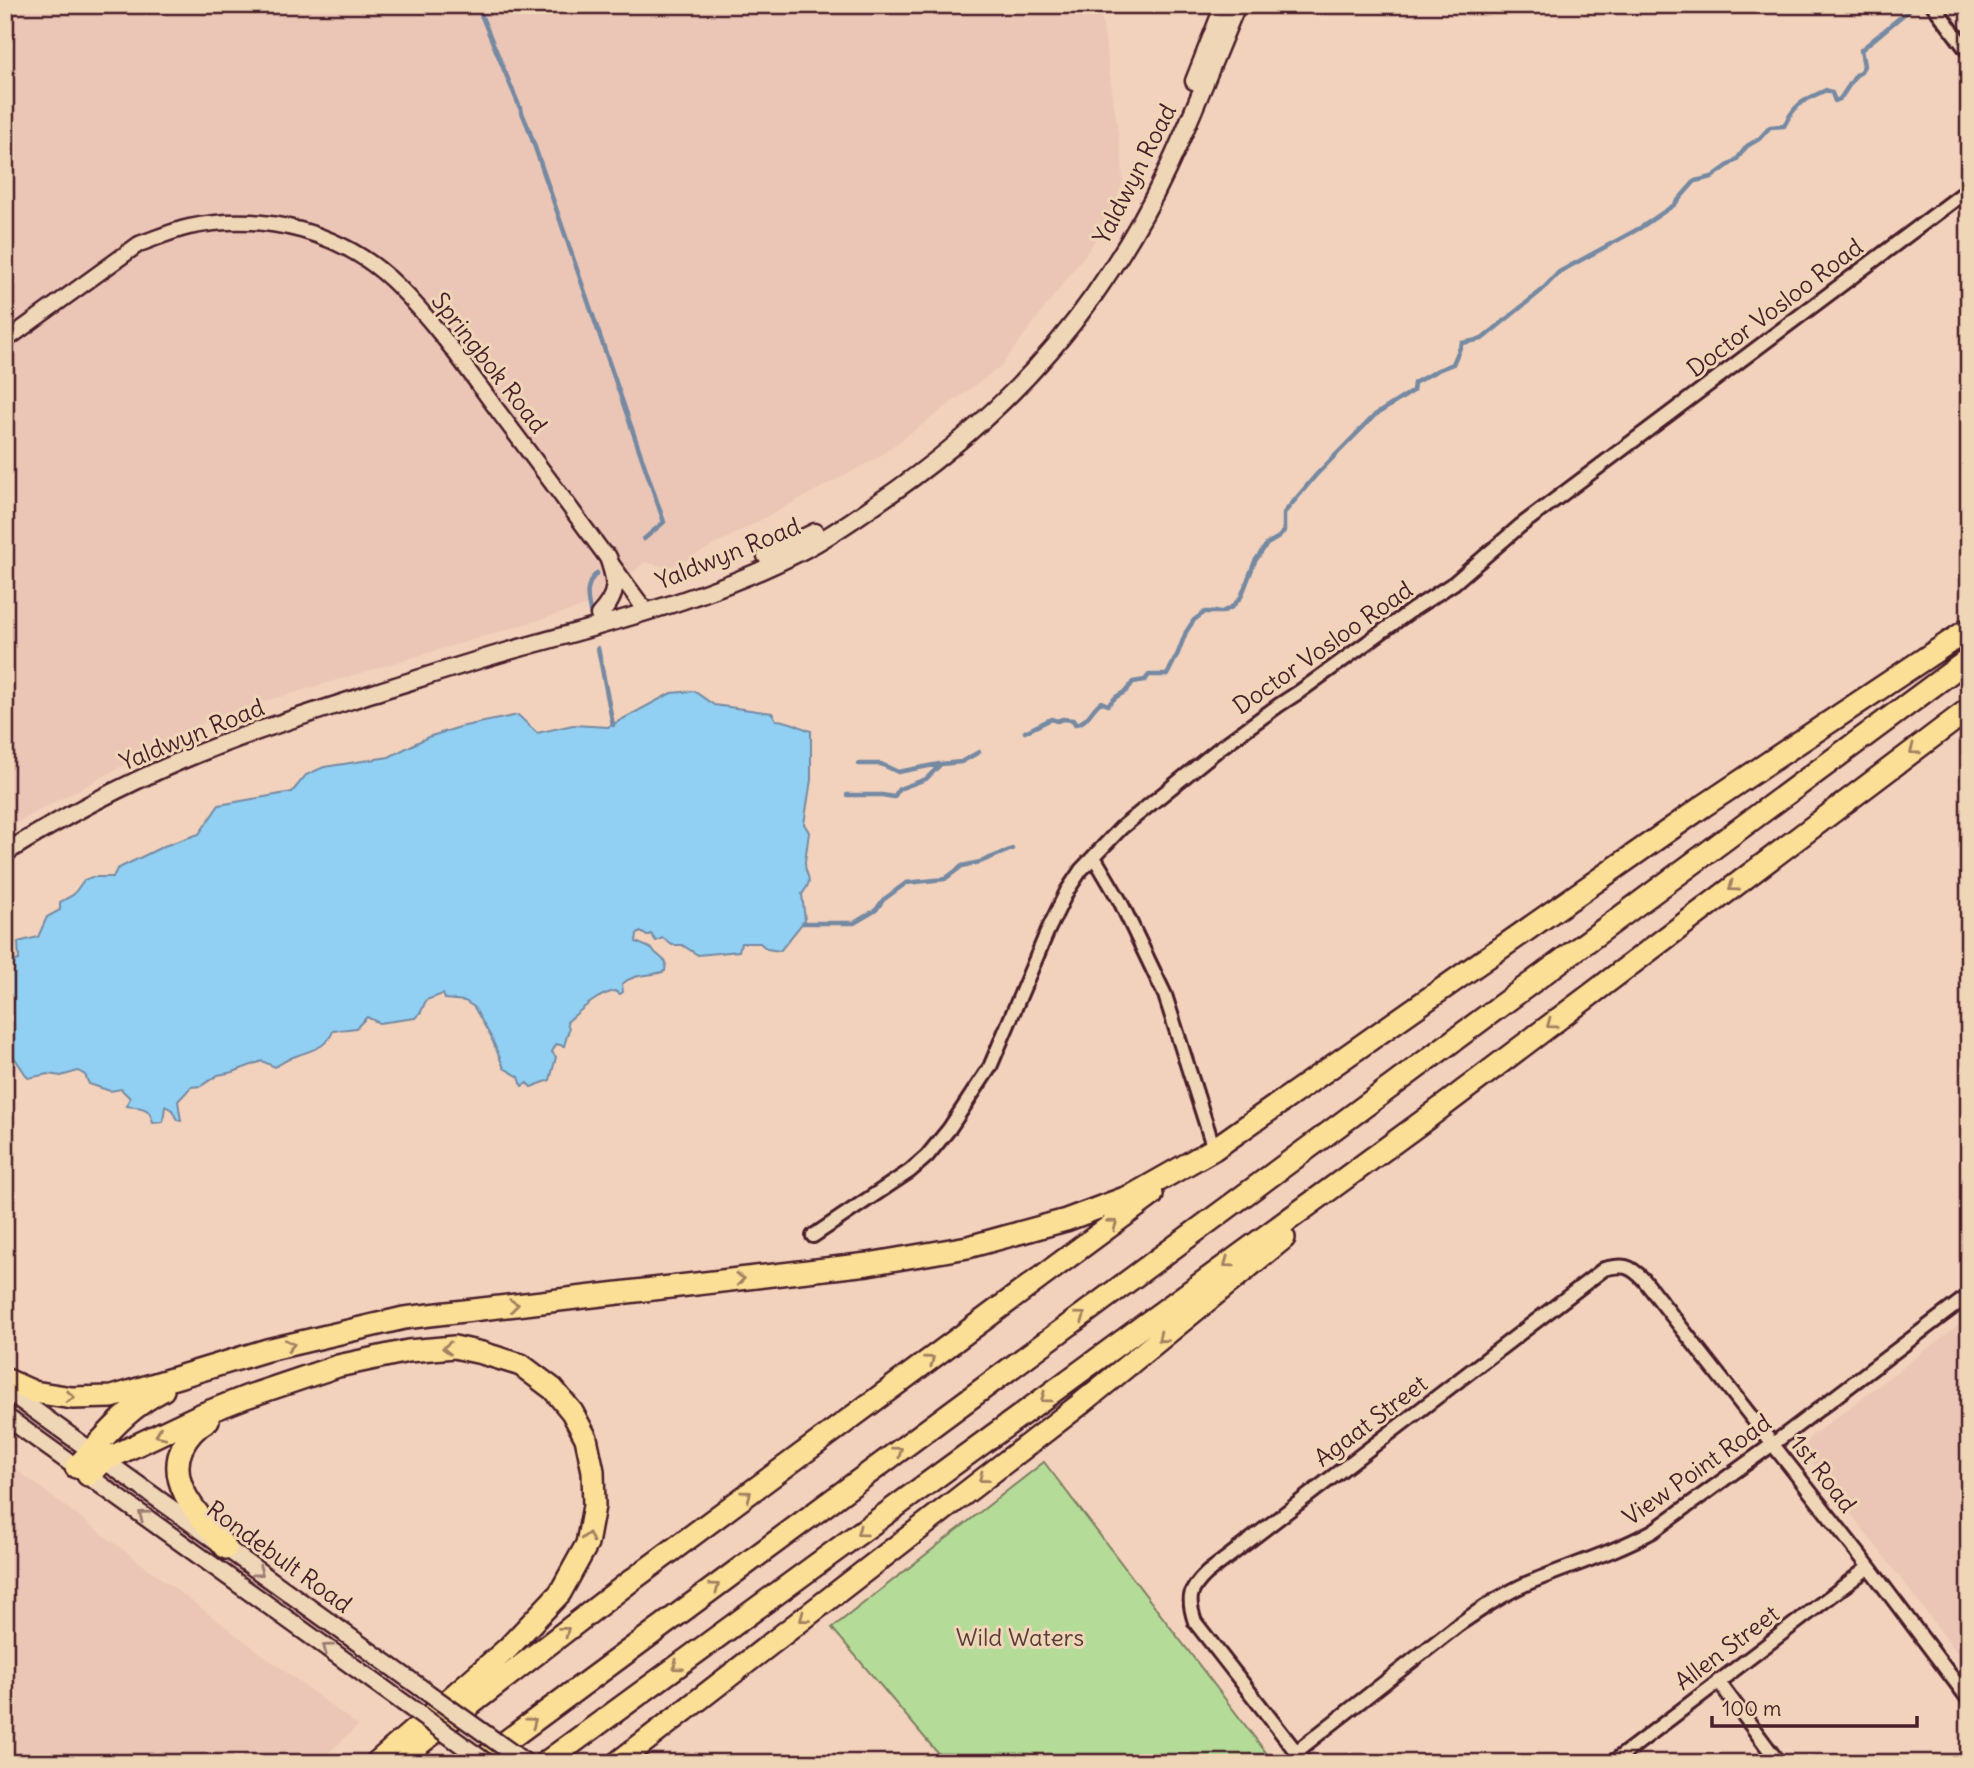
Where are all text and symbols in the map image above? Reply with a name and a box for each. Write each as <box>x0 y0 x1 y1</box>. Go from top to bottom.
street label: Yaldwyn Road <box>1086 98 1182 249</box>
street label: Doctor Vosloo Road <box>1680 231 1868 383</box>
street label: Springbok Road <box>425 286 554 439</box>
street label: Yaldwyn Road <box>651 510 804 596</box>
street label: Doctor Vosloo Road <box>1227 574 1418 720</box>
street label: Yaldwyn Road <box>115 691 268 777</box>
one-way arrow <box>1909 742 1922 755</box>
one-way arrow <box>1728 879 1740 892</box>
one-way arrow <box>1546 1016 1559 1029</box>
one-way arrow <box>1105 1220 1118 1232</box>
one-way arrow <box>1223 1255 1236 1268</box>
one-way arrow <box>734 1271 746 1286</box>
one-way arrow <box>509 1298 520 1313</box>
one-way arrow <box>1073 1312 1085 1324</box>
one-way arrow <box>1157 1329 1170 1342</box>
one-way arrow <box>284 1339 296 1353</box>
one-way arrow <box>441 1341 452 1356</box>
one-way arrow <box>922 1355 935 1368</box>
street label: Agaat Street <box>1308 1368 1433 1472</box>
one-way arrow <box>65 1389 76 1404</box>
one-way arrow <box>1040 1389 1052 1402</box>
street label: View Point Road <box>1616 1407 1776 1531</box>
one-way arrow <box>155 1426 167 1440</box>
street label: 1st Road <box>1784 1428 1863 1518</box>
one-way arrow <box>890 1447 903 1460</box>
one-way arrow <box>979 1470 991 1483</box>
one-way arrow <box>739 1491 752 1503</box>
street label: Rondebult Road <box>201 1493 358 1619</box>
one-way arrow <box>138 1511 151 1523</box>
one-way arrow <box>856 1524 869 1536</box>
one-way arrow <box>580 1531 594 1543</box>
one-way arrow <box>251 1564 264 1576</box>
one-way arrow <box>707 1582 720 1595</box>
street label: Allen Street <box>1668 1598 1784 1696</box>
one-way arrow <box>799 1609 811 1622</box>
park label: Wild Waters <box>956 1622 1084 1652</box>
one-way arrow <box>557 1627 570 1640</box>
one-way arrow <box>322 1644 335 1656</box>
one-way arrow <box>672 1658 685 1670</box>
scale bar <box>1712 1684 1916 1728</box>
text: 100 m <box>1722 1695 1781 1722</box>
one-way arrow <box>524 1718 537 1730</box>

